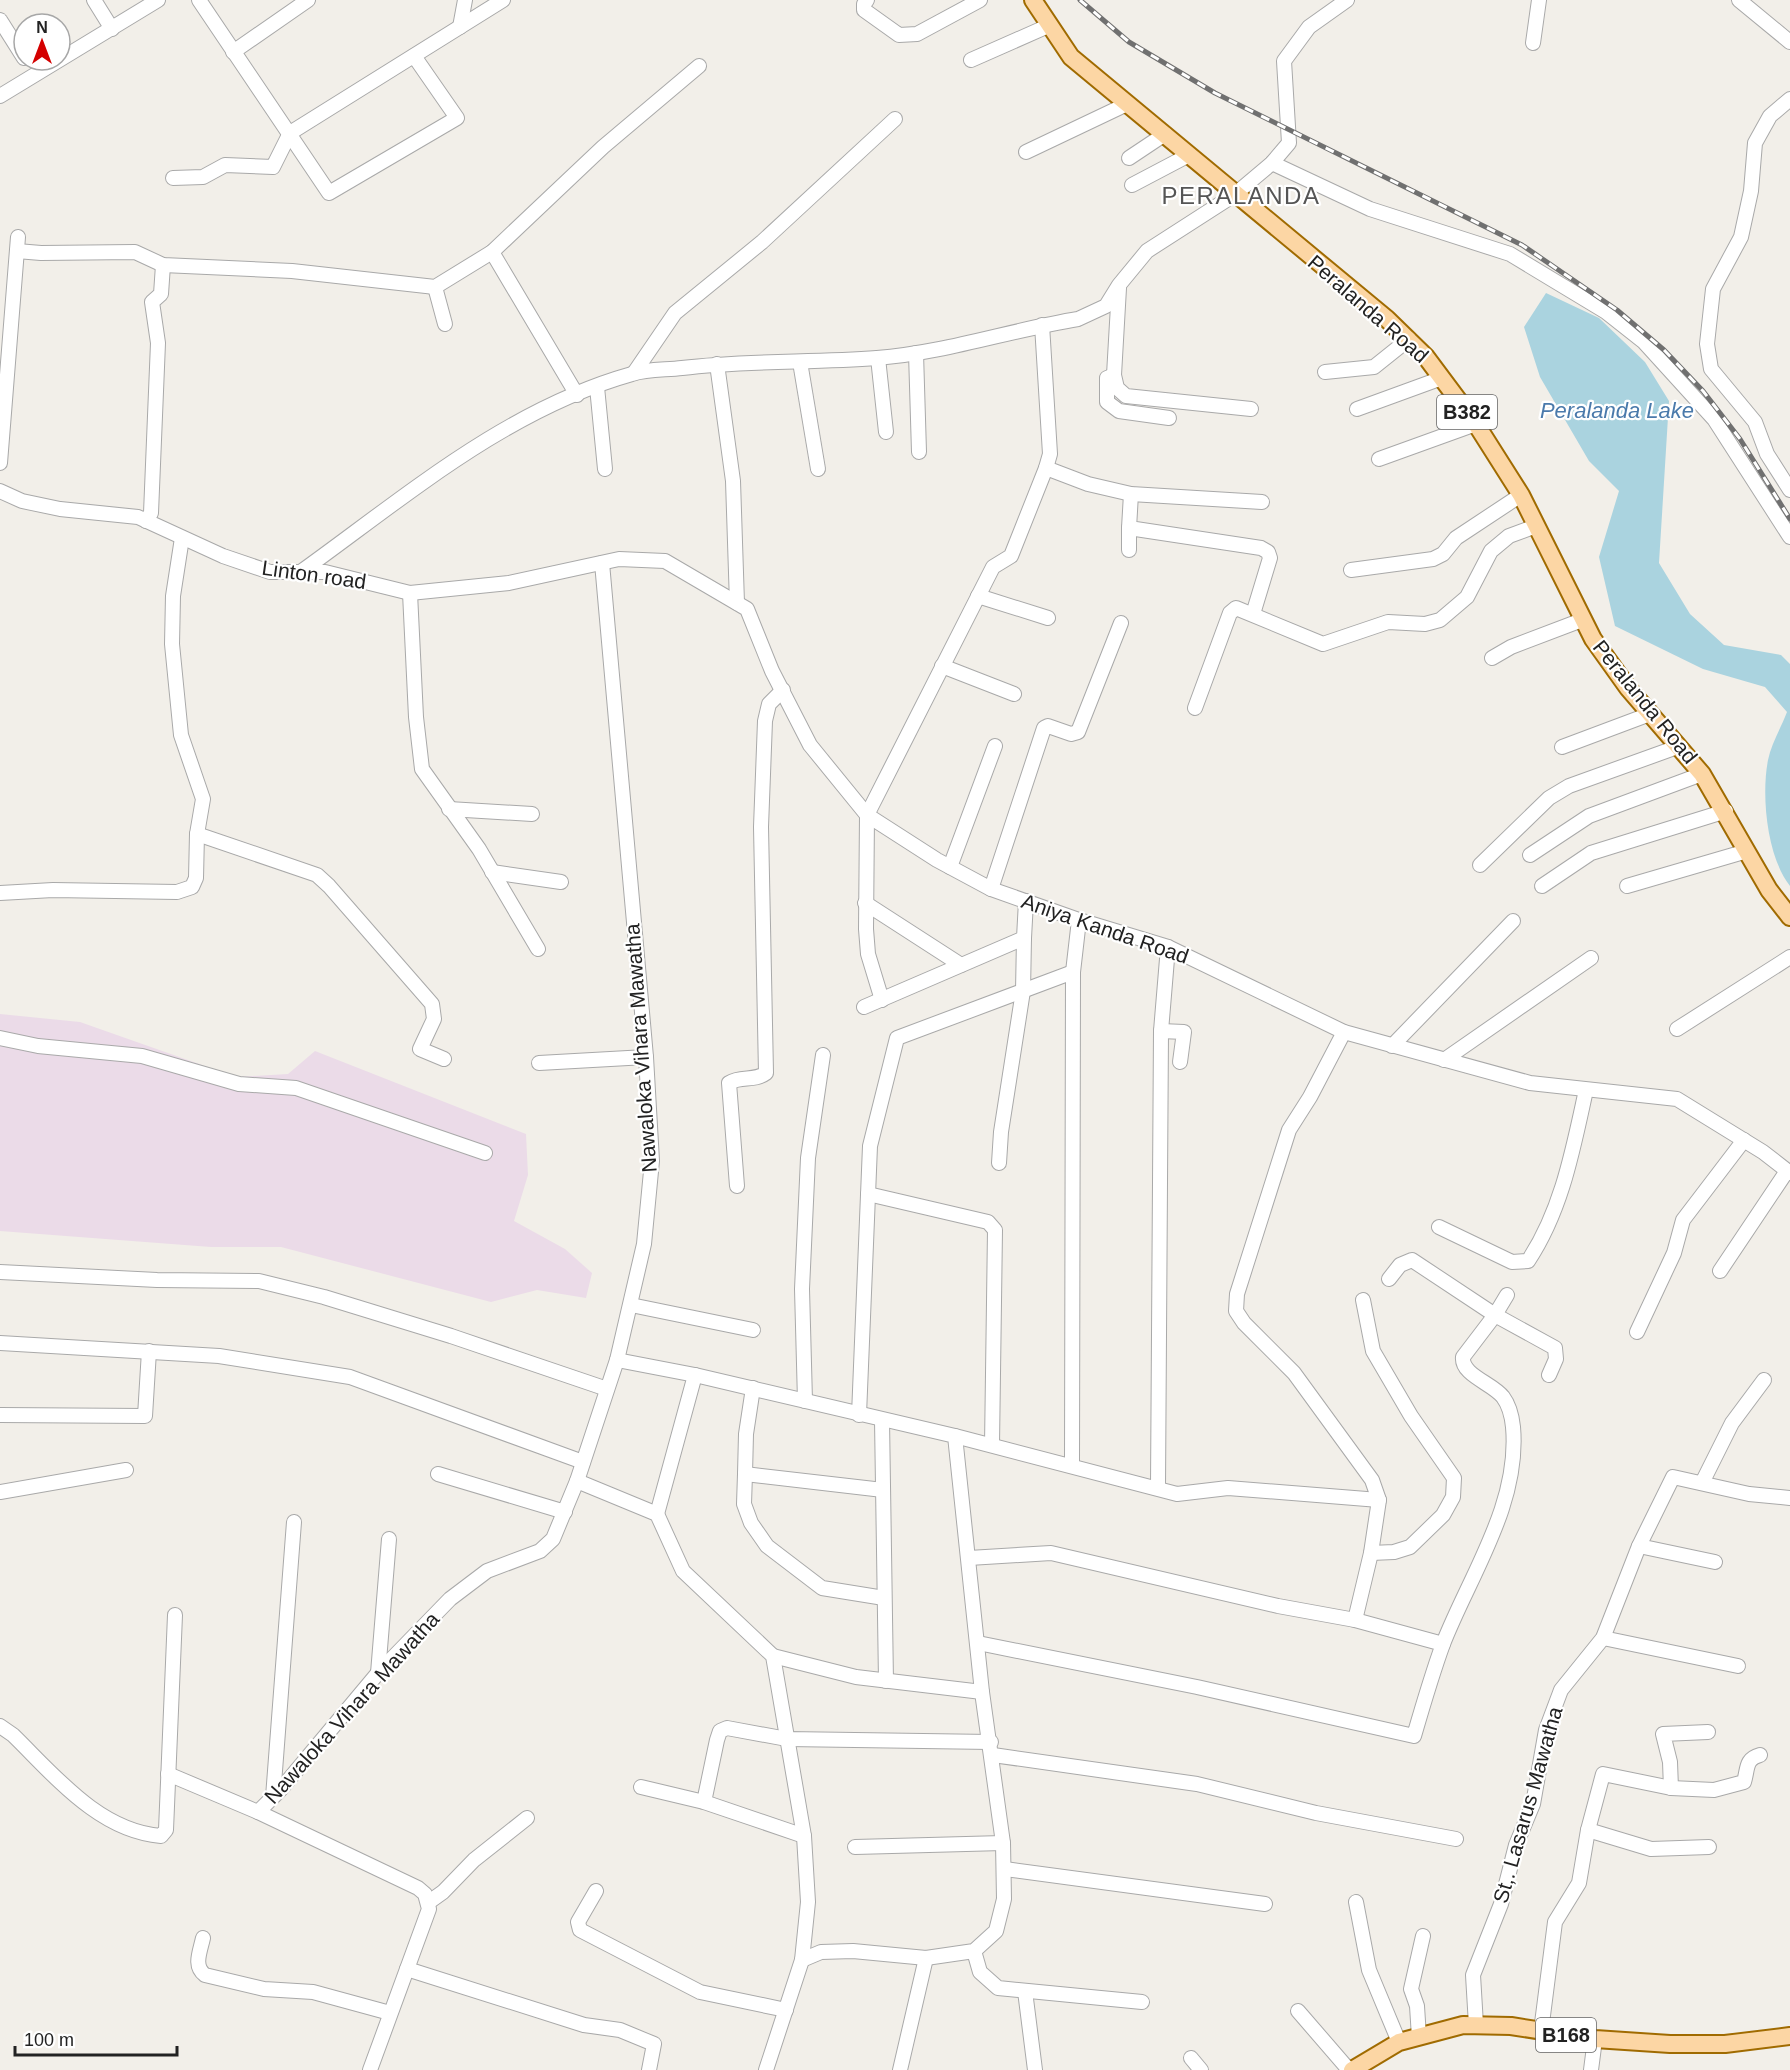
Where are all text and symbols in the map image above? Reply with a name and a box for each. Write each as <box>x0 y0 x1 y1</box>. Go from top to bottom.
north arrow <box>12 12 72 72</box>
text: N <box>36 19 48 36</box>
district label: PERALANDA <box>1162 182 1320 209</box>
street label: Peralanda Road <box>1304 250 1433 367</box>
road number: B382 <box>1437 395 1497 429</box>
water label: Peralanda Lake <box>1540 398 1694 423</box>
street label: Linton road <box>260 556 368 593</box>
street label: Peralanda Road <box>1589 635 1702 768</box>
street label: Aniya Kanda Road <box>1019 889 1192 968</box>
street label: Nawaloka Vihara Mawatha <box>620 923 661 1173</box>
street label: Nawaloka Vihara Mawatha <box>260 1607 444 1808</box>
street label: St,. Lasarus Mawatha <box>1488 1704 1567 1906</box>
road number: B168 <box>1536 2018 1596 2052</box>
scale bar <box>15 2019 177 2057</box>
text: 100 m <box>24 2030 74 2050</box>

